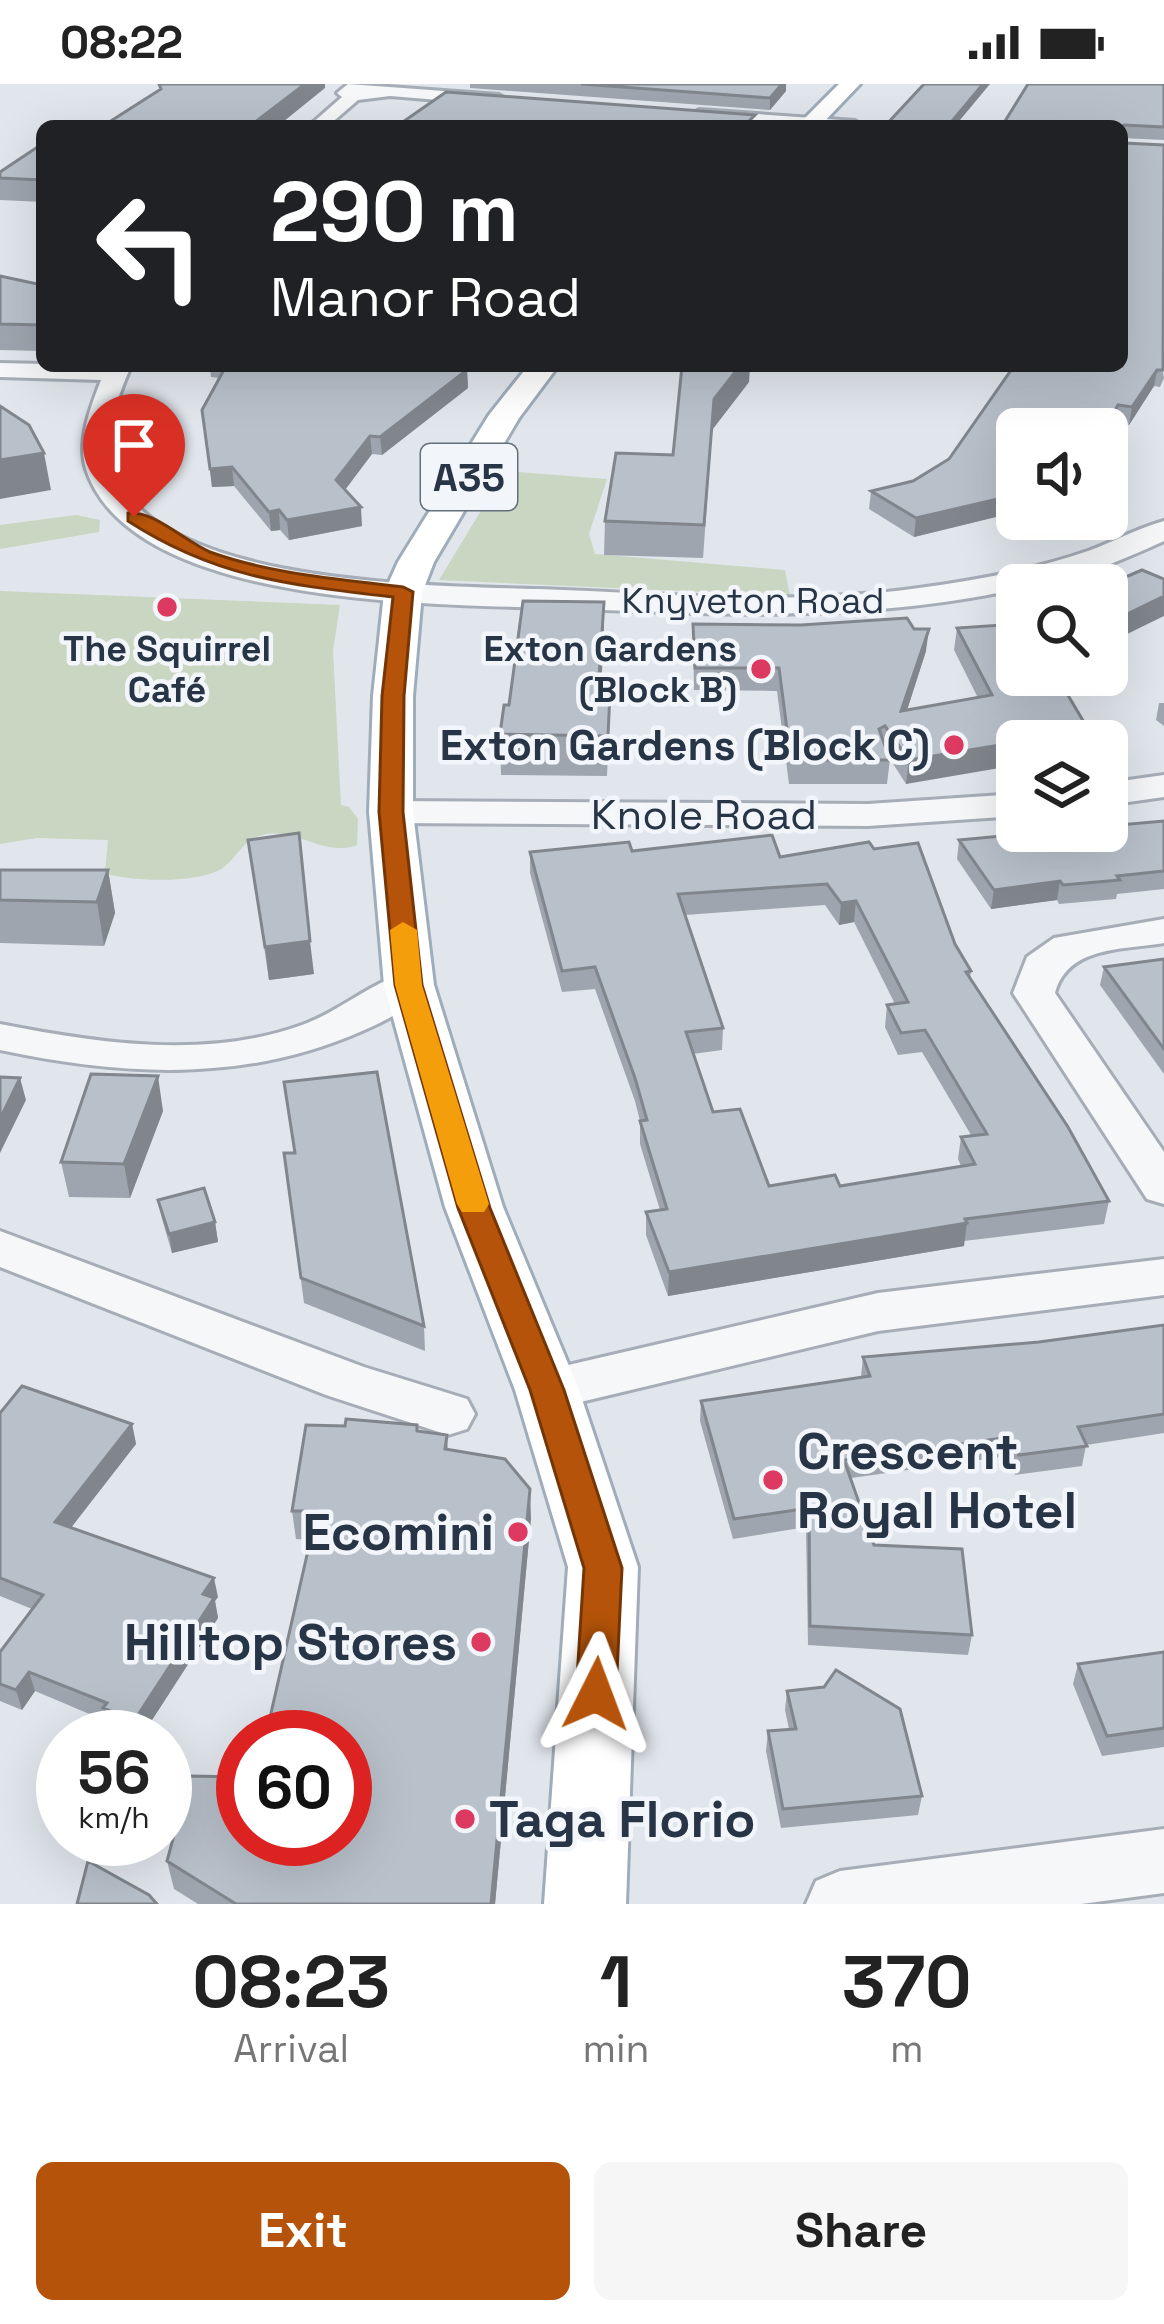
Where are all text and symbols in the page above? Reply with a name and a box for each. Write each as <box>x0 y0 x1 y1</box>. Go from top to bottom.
text: 08:22 <box>60 14 183 71</box>
text: 290 m <box>270 158 519 266</box>
icon: left <box>72 168 228 324</box>
text: Manor Road <box>270 263 581 332</box>
pin <box>83 394 185 517</box>
map controls <box>996 408 1128 852</box>
button: sound <box>996 408 1128 540</box>
icon: arrive <box>101 412 167 478</box>
road number: A35 <box>421 444 517 510</box>
button: search <box>996 564 1128 696</box>
street label: Knyveton Road <box>622 578 884 624</box>
marker: The Squirrel Café <box>154 594 180 620</box>
place label: The Squirrel Café <box>63 626 271 713</box>
place label: Exton Gardens (Block B) <box>484 626 737 713</box>
marker: Exton Gardens (Block B) <box>748 656 774 682</box>
place label: Exton Gardens (Block C) <box>440 719 930 772</box>
button: layers <box>996 720 1128 852</box>
marker: Exton Gardens (Block C) <box>941 732 967 758</box>
street label: Knole Road <box>591 788 817 841</box>
place label: Crescent Royal Hotel <box>797 1419 1077 1543</box>
marker: Crescent Royal Hotel <box>760 1467 786 1493</box>
place label: Ecomini <box>303 1500 494 1565</box>
marker: Ecomini <box>505 1519 531 1545</box>
place label: Hilltop Stores <box>124 1610 457 1675</box>
marker: Hilltop Stores <box>468 1629 494 1655</box>
position arrow <box>533 1631 659 1757</box>
speed limit sign: 60 <box>216 1710 372 1866</box>
text: 56 <box>77 1734 151 1811</box>
place label: Taga Florio <box>489 1787 756 1852</box>
text: km/h <box>78 1798 150 1837</box>
marker: Taga Florio <box>452 1806 478 1832</box>
text: 08:23 <box>192 1936 390 2028</box>
text: 1 <box>600 1936 632 2028</box>
text: 370 <box>842 1936 972 2028</box>
text: Arrival <box>233 2024 349 2073</box>
text: min <box>582 2024 649 2073</box>
text: m <box>890 2024 923 2073</box>
button: Exit <box>36 2162 570 2300</box>
button: Share <box>594 2162 1128 2300</box>

